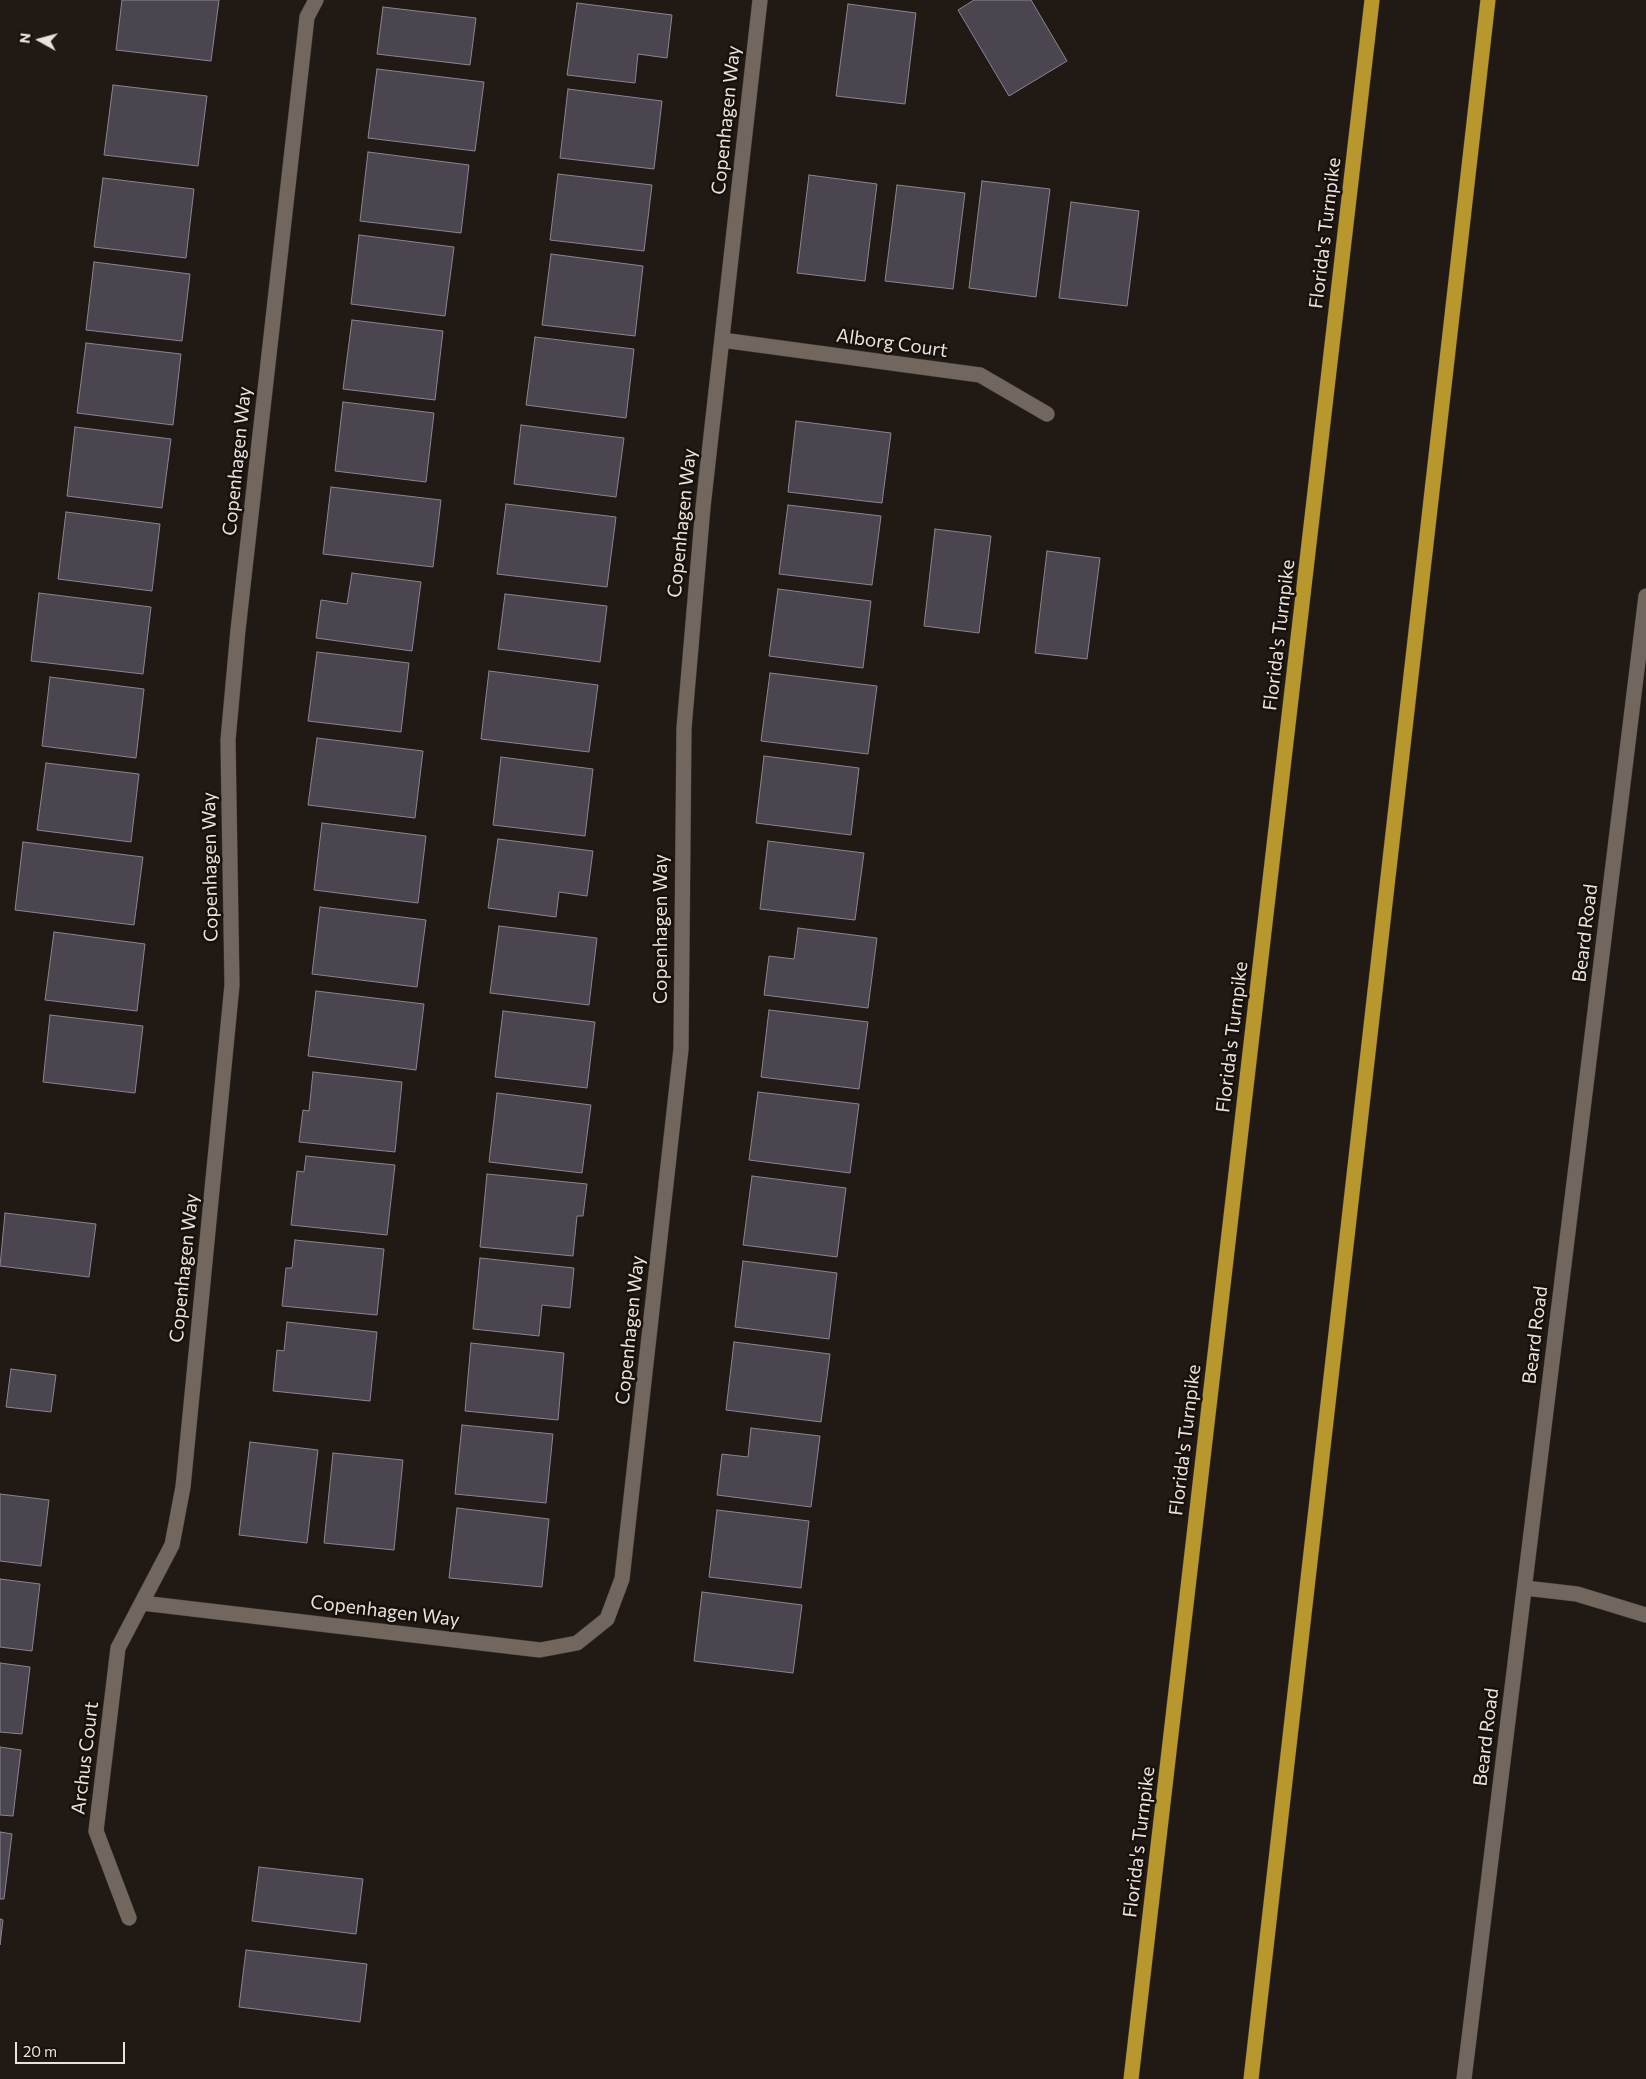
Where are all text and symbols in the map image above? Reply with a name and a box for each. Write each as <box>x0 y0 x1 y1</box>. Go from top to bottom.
north arrow <box>15 15 65 65</box>
text: N <box>16 32 34 44</box>
street label: Copenhagen Way <box>707 44 745 196</box>
street label: Florida's Turnpike <box>1304 156 1346 310</box>
street label: Alborg Court <box>835 324 949 362</box>
street label: Copenhagen Way <box>218 385 256 537</box>
street label: Copenhagen Way <box>663 447 701 599</box>
street label: Florida's Turnpike <box>1258 558 1300 712</box>
street label: Copenhagen Way <box>197 792 223 942</box>
street label: Copenhagen Way <box>650 854 672 1004</box>
street label: Beard Road <box>1568 883 1602 983</box>
street label: Florida's Turnpike <box>1211 960 1253 1114</box>
street label: Copenhagen Way <box>165 1192 203 1344</box>
street label: Copenhagen Way <box>611 1254 649 1406</box>
street label: Beard Road <box>1518 1285 1552 1385</box>
street label: Florida's Turnpike <box>1164 1363 1206 1517</box>
street label: Copenhagen Way <box>309 1591 461 1631</box>
street label: Beard Road <box>1469 1687 1503 1787</box>
street label: Archus Court <box>67 1700 103 1816</box>
street label: Florida's Turnpike <box>1118 1765 1160 1919</box>
scale bar <box>18 2032 128 2064</box>
text: 20 m <box>23 2042 57 2060</box>

